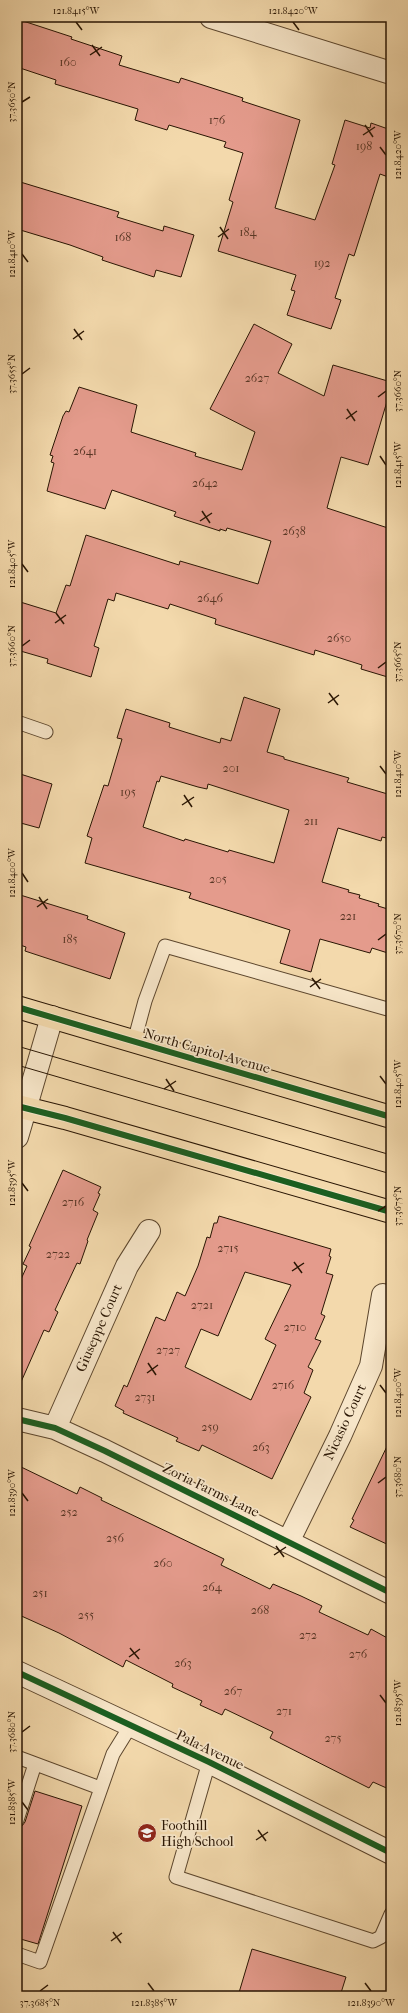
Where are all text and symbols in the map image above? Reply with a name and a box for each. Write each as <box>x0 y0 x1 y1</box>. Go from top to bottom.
text: 121.8415°W <box>53 5 100 17</box>
text: 121.8420°W <box>268 5 319 17</box>
house number: 160 <box>59 55 77 69</box>
text: 37.3650°N <box>6 81 18 123</box>
house number: 176 <box>209 113 226 127</box>
text: 121.8420°W <box>392 129 404 180</box>
house number: 198 <box>356 139 372 153</box>
house number: 184 <box>239 225 258 239</box>
text: 121.8410°W <box>6 229 18 278</box>
house number: 168 <box>115 230 131 244</box>
house number: 192 <box>314 256 330 270</box>
text: 37.3655°N <box>6 354 18 394</box>
text: 37.3660°N <box>392 369 404 412</box>
house number: 2627 <box>245 371 270 385</box>
text: 121.8415°W <box>392 441 404 488</box>
house number: 2641 <box>73 444 97 458</box>
house number: 2642 <box>192 476 218 490</box>
house number: 2638 <box>282 524 306 538</box>
text: 121.8405°W <box>6 539 18 588</box>
house number: 2646 <box>197 591 224 605</box>
text: 37.3660°N <box>6 624 18 667</box>
house number: 2650 <box>327 631 351 645</box>
text: 37.3665°N <box>392 641 404 683</box>
text: 121.8410°W <box>392 749 404 798</box>
house number: 201 <box>222 761 240 775</box>
house number: 195 <box>120 785 136 799</box>
house number: 211 <box>304 814 318 828</box>
text: 121.8400°W <box>6 847 18 898</box>
house number: 205 <box>209 872 227 886</box>
house number: 221 <box>340 909 356 923</box>
text: 37.3670°N <box>392 913 404 955</box>
house number: 185 <box>62 932 78 946</box>
street label: North Capitol Avenue <box>142 1025 272 1077</box>
text: 121.8405°W <box>392 1059 404 1108</box>
text: 121.8395°W <box>6 1159 18 1206</box>
text: 37.3675°N <box>392 1185 404 1226</box>
house number: 2716 <box>62 1195 85 1209</box>
house number: 2715 <box>217 1241 239 1255</box>
house number: 2722 <box>46 1247 70 1261</box>
street label: Giuseppe Court <box>72 1281 126 1375</box>
house number: 2721 <box>191 1298 213 1312</box>
house number: 2710 <box>284 1320 306 1334</box>
house number: 2727 <box>156 1343 180 1357</box>
text: 121.8400°W <box>392 1367 404 1418</box>
house number: 2716 <box>272 1378 295 1392</box>
street label: Nicasio Court <box>320 1381 370 1463</box>
house number: 2731 <box>134 1390 156 1404</box>
house number: 259 <box>201 1420 219 1434</box>
house number: 263 <box>252 1440 270 1454</box>
text: 37.3680°N <box>392 1456 404 1498</box>
street label: Zoria Farms Lane <box>160 1459 262 1521</box>
text: 121.8390°W <box>6 1468 18 1517</box>
house number: 252 <box>60 1505 78 1519</box>
house number: 256 <box>106 1531 124 1545</box>
house number: 260 <box>153 1556 173 1570</box>
house number: 264 <box>202 1580 223 1594</box>
house number: 251 <box>32 1586 48 1600</box>
house number: 268 <box>251 1603 269 1617</box>
house number: 255 <box>78 1608 94 1622</box>
house number: 272 <box>299 1628 317 1642</box>
house number: 276 <box>349 1647 368 1661</box>
house number: 263 <box>174 1656 192 1670</box>
text: 121.8395°W <box>392 1679 404 1726</box>
house number: 267 <box>224 1684 242 1698</box>
house number: 271 <box>276 1704 292 1718</box>
text: 37.3680°N <box>6 1711 18 1753</box>
street label: Pala Avenue <box>173 1726 247 1774</box>
house number: 275 <box>324 1731 342 1745</box>
text: 121.8385°W <box>6 1778 18 1825</box>
place label: Foothill High School <box>161 1817 234 1850</box>
school or university icon: Foothill High School <box>136 1822 158 1844</box>
text: 37.3685°N <box>20 1997 61 2009</box>
text: 121.8385°W <box>131 1997 178 2009</box>
text: 121.8390°W <box>347 1997 396 2009</box>

